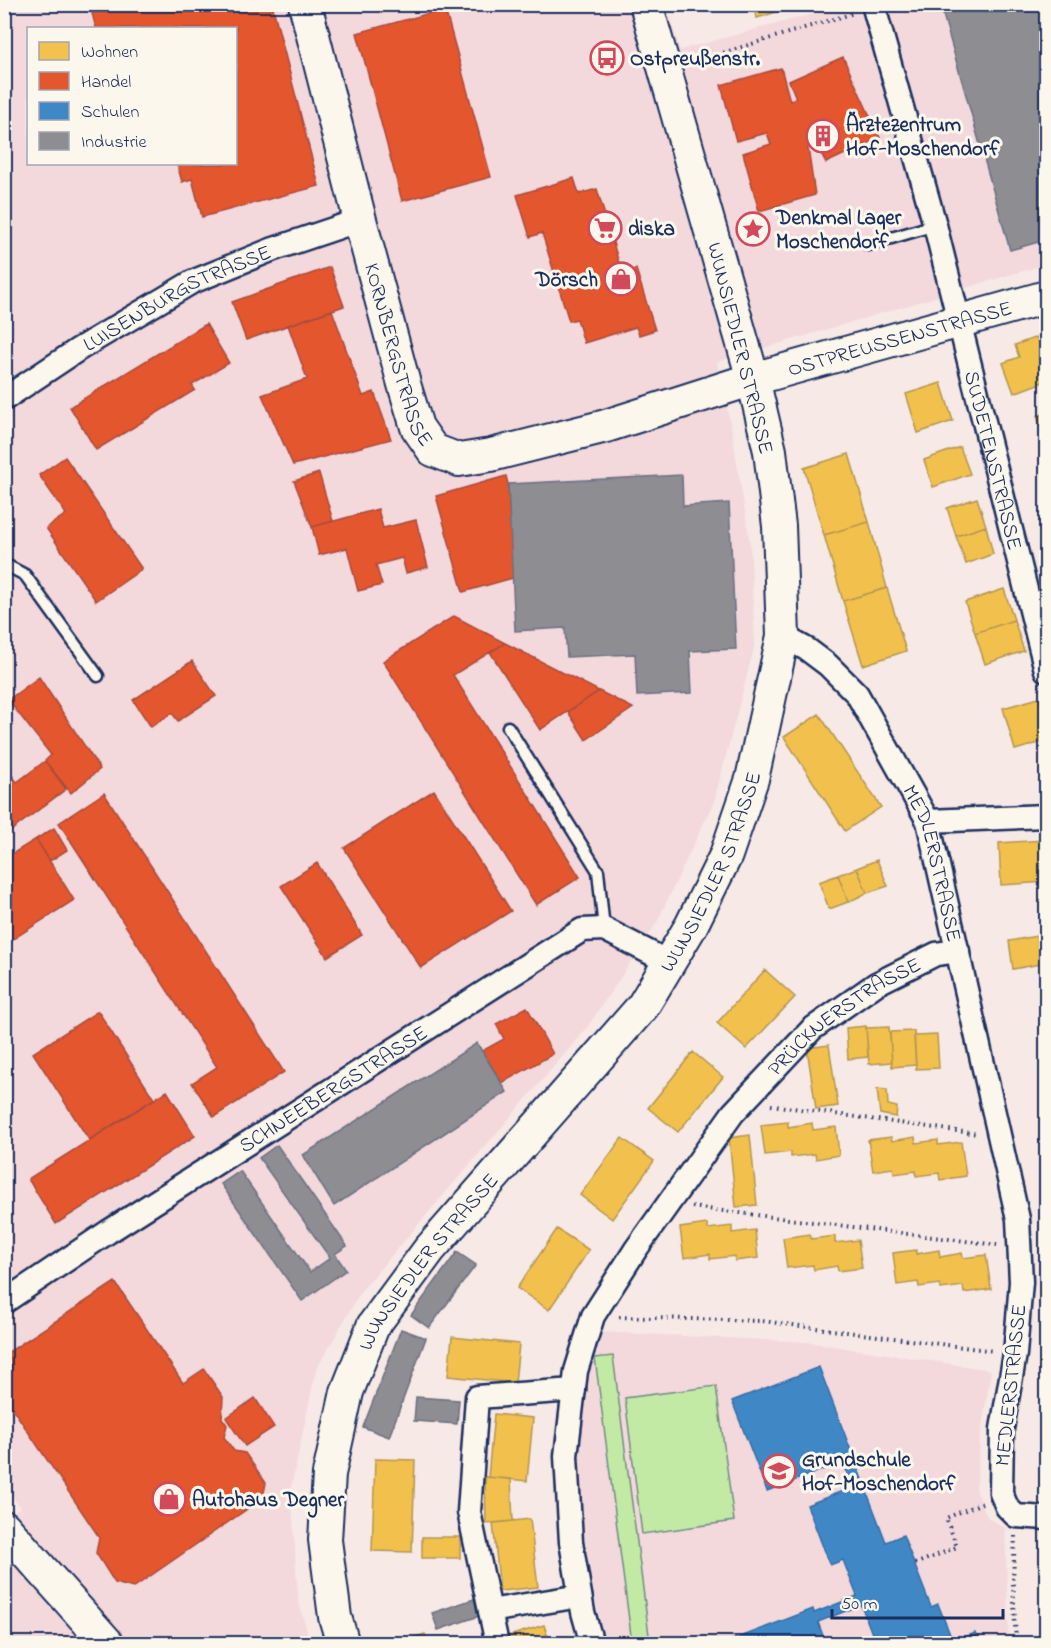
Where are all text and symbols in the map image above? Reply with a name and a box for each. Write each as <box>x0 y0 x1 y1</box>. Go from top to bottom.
legend <box>27 27 237 165</box>
text: Wohnen <box>81 40 138 66</box>
bus stop icon: Ostpreußenstr. <box>589 40 625 76</box>
place label: Ostpreußenstr. <box>630 45 761 75</box>
text: Handel <box>81 70 131 96</box>
text: Schulen <box>81 100 139 126</box>
place label: Ärztezentrum Hof-Moschendorf <box>846 111 1000 165</box>
building icon: Ärztezentrum Hof-Moschendorf <box>805 118 841 154</box>
text: Industrie <box>81 130 147 156</box>
place label: Denkmal Lager Moschendorf <box>775 204 902 258</box>
supermarket icon: diska <box>587 210 623 246</box>
place icon: Denkmal Lager Moschendorf <box>735 211 771 247</box>
place label: diska <box>628 215 675 245</box>
street label: LUISENBURGSTRASSE <box>78 238 276 360</box>
street label: WUNSIEDLER STRASSE <box>698 239 780 458</box>
street label: KORNBERGSTRASSE <box>355 260 439 454</box>
shop icon: Dörsch <box>603 261 639 297</box>
place label: Dörsch <box>534 266 598 296</box>
street label: OSTPREUSSENSTRASSE <box>785 294 1016 386</box>
street label: SUDETENSTRASSE <box>955 368 1029 553</box>
street label: WUNSIEDLER STRASSE <box>654 769 770 978</box>
street label: MEDLERSTRASSE <box>894 780 968 945</box>
street label: PRÜCKNERSTRASSE <box>762 951 927 1084</box>
street label: SCHNEEBERGSTRASSE <box>234 1019 434 1162</box>
street label: WUNSIEDLER STRASSE <box>352 1167 507 1355</box>
street label: MEDLERSTRASSE <box>989 1303 1035 1468</box>
place label: Grundschule Hof-Moschendorf <box>802 1446 956 1500</box>
school or university icon: Grundschule Hof-Moschendorf <box>761 1453 797 1489</box>
shop icon: Autohaus Degner <box>151 1481 187 1517</box>
place label: Autohaus Degner <box>192 1486 344 1518</box>
scale bar <box>832 1582 1003 1620</box>
text: 50 m <box>841 1592 878 1618</box>

